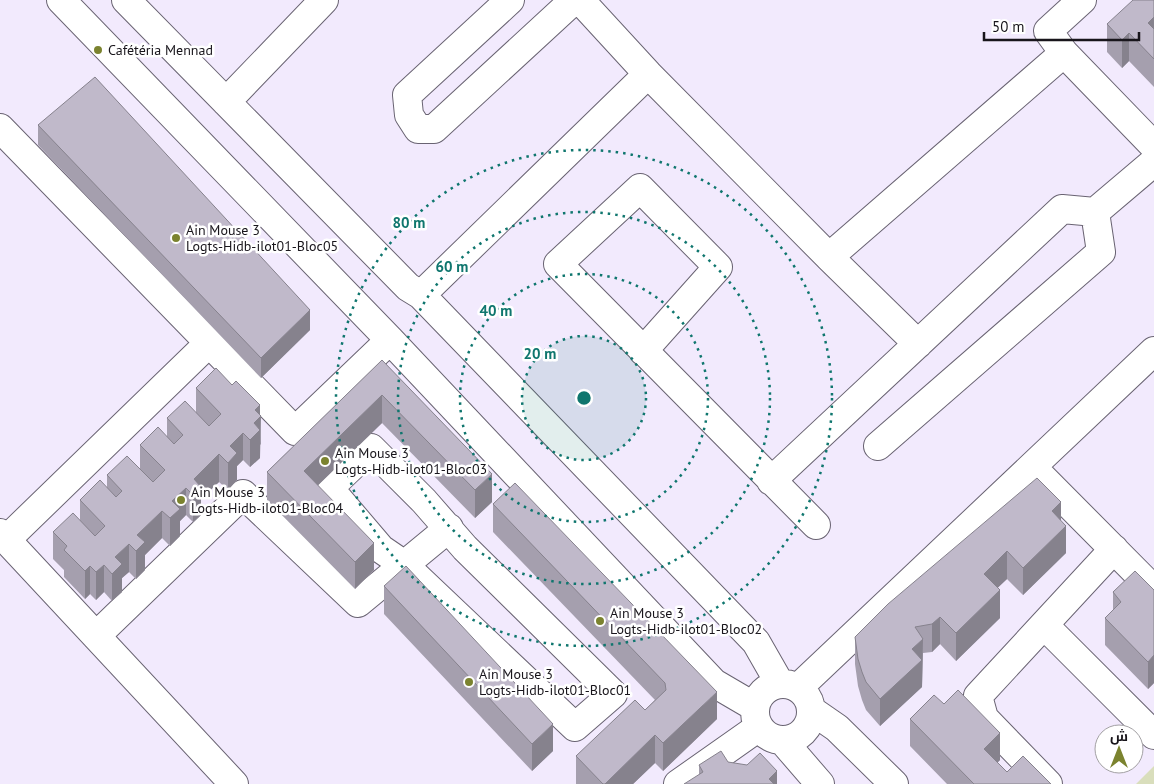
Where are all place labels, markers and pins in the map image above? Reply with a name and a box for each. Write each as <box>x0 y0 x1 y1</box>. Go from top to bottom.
place label: Cafétéria Mennad <box>108 41 213 59</box>
marker: Cafétéria Mennad <box>92 44 104 56</box>
place label: Ain Mouse 3 Logts-Hidb-ilot01-Bloc05 <box>186 221 338 255</box>
marker: Ain Mouse 3 Logts-Hidb-ilot01-Bloc05 <box>170 232 182 244</box>
centre of rings <box>575 389 593 407</box>
place label: Ain Mouse 3 Logts-Hidb-ilot01-Bloc03 <box>335 444 487 478</box>
marker: Ain Mouse 3 Logts-Hidb-ilot01-Bloc03 <box>319 455 331 467</box>
place label: Ain Mouse 3 Logts-Hidb-ilot01-Bloc04 <box>191 483 344 517</box>
marker: Ain Mouse 3 Logts-Hidb-ilot01-Bloc04 <box>175 494 187 506</box>
place label: Ain Mouse 3 Logts-Hidb-ilot01-Bloc02 <box>610 604 762 638</box>
marker: Ain Mouse 3 Logts-Hidb-ilot01-Bloc02 <box>594 615 606 627</box>
place label: Ain Mouse 3 Logts-Hidb-ilot01-Bloc01 <box>479 665 631 699</box>
marker: Ain Mouse 3 Logts-Hidb-ilot01-Bloc01 <box>463 676 475 688</box>

